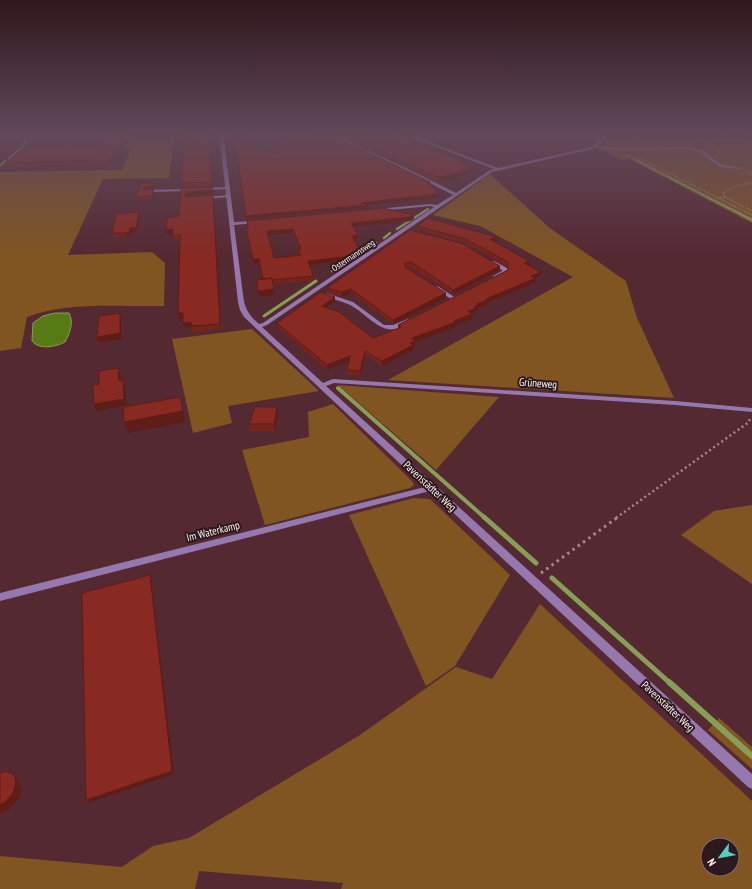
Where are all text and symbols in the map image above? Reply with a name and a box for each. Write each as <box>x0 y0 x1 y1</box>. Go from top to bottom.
street label: Ostermannsweg <box>329 236 377 273</box>
street label: Grüneweg <box>519 375 558 391</box>
street label: Pavenstädter Weg <box>401 458 460 514</box>
street label: Im Waterkamp <box>185 518 241 544</box>
street label: Pavenstädter Weg <box>639 678 698 734</box>
north arrow <box>700 837 740 877</box>
text: N <box>704 856 719 869</box>

